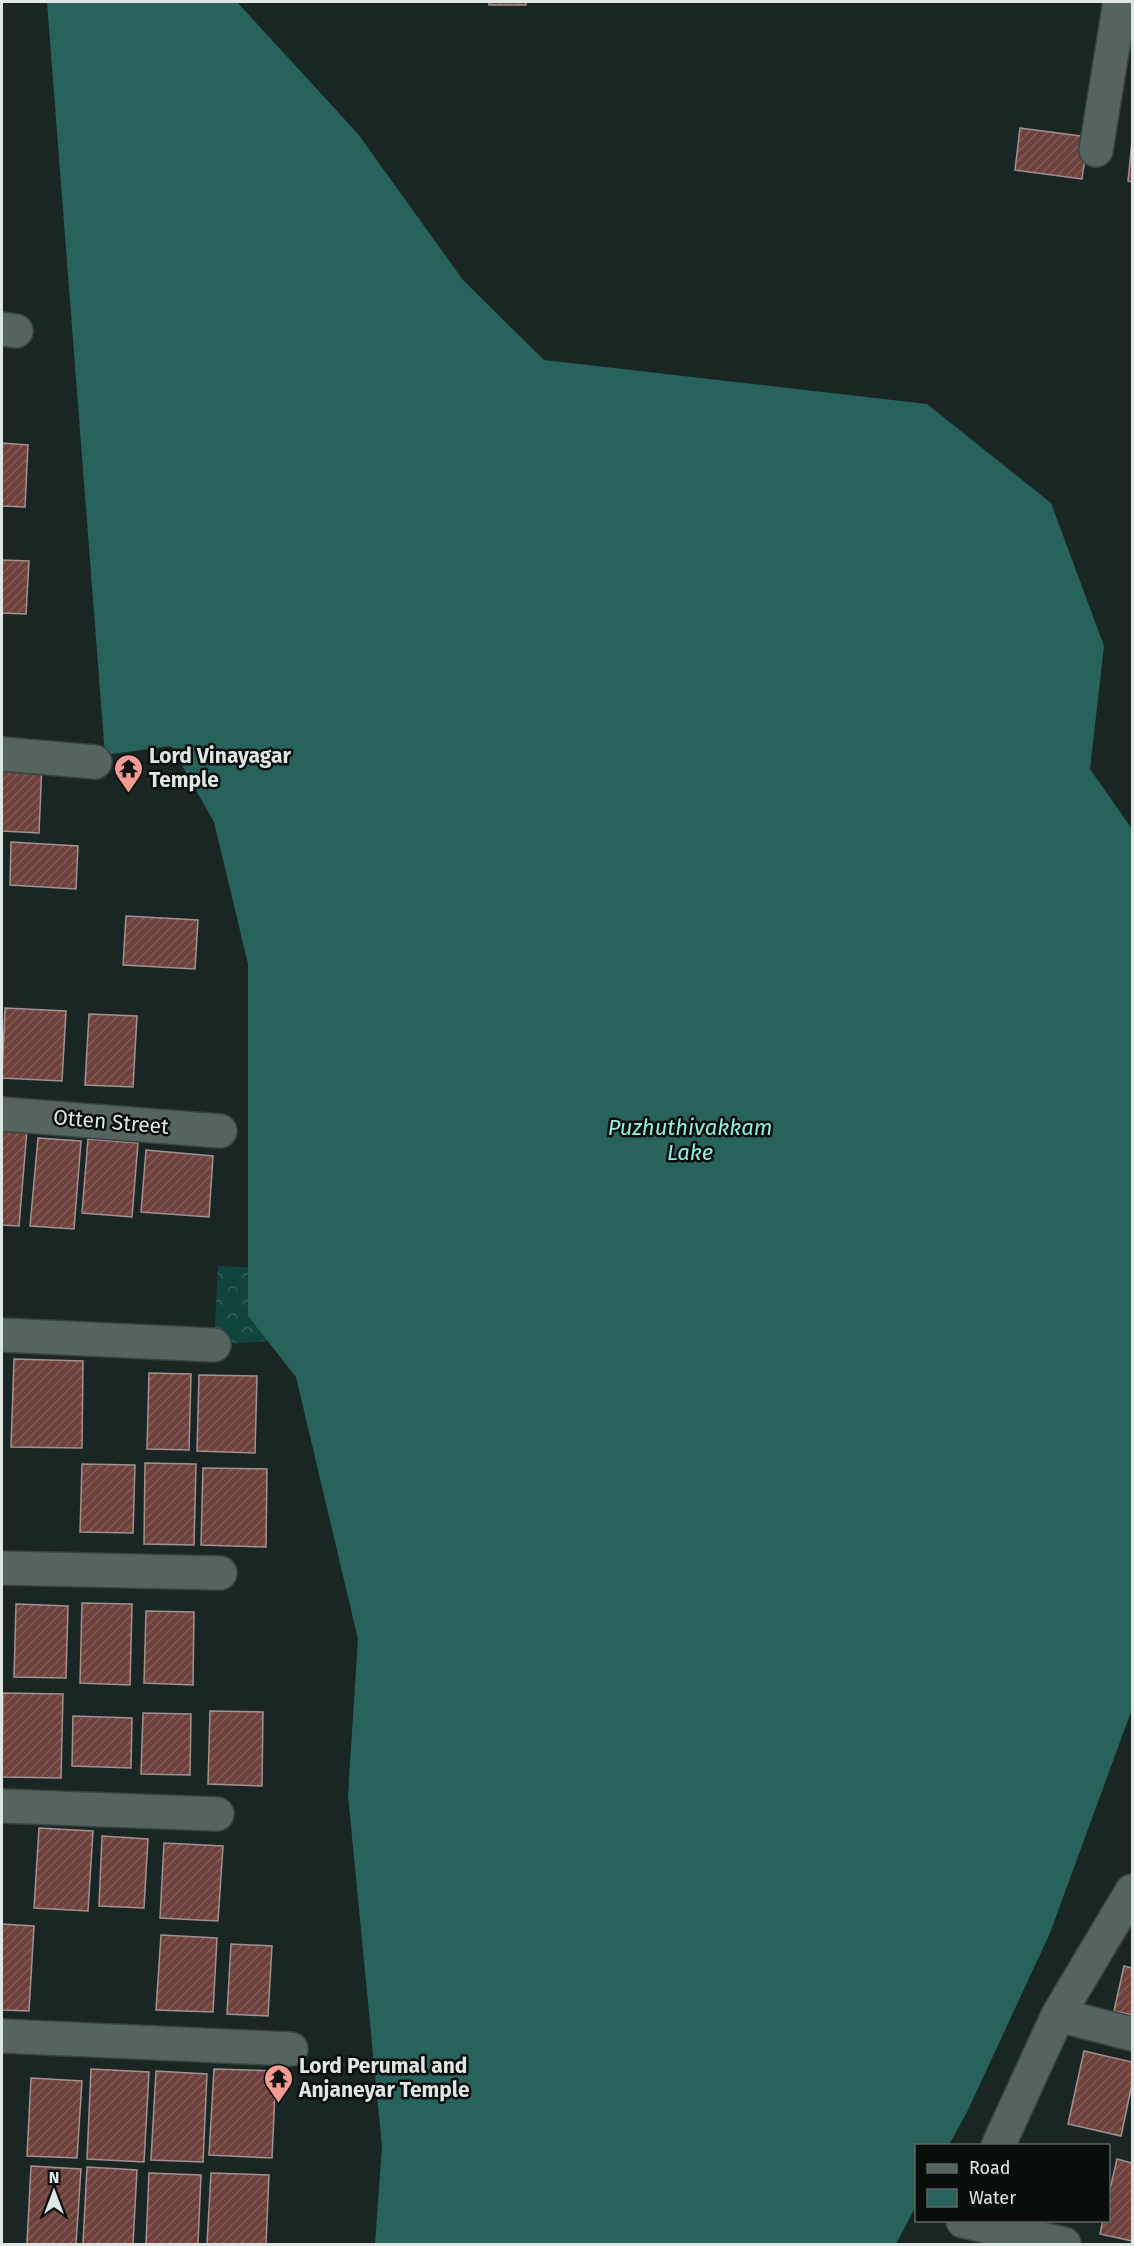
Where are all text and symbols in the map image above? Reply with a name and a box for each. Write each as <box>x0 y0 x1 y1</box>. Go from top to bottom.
place label: Lord Vinayagar Temple <box>149 743 291 793</box>
temple icon: Lord Vinayagar Temple <box>112 752 144 794</box>
street label: Otten Street <box>52 1104 170 1140</box>
water label: Puzhuthivakkam Lake <box>608 1114 772 1166</box>
place label: Lord Perumal and Anjaneyar Temple <box>298 2053 470 2103</box>
temple icon: Lord Perumal and Anjaneyar Temple <box>262 2062 294 2104</box>
legend <box>915 2144 1110 2222</box>
text: Road <box>969 2157 1011 2179</box>
north arrow <box>24 2162 84 2222</box>
text: N <box>49 2168 59 2187</box>
text: Water <box>969 2187 1016 2209</box>

